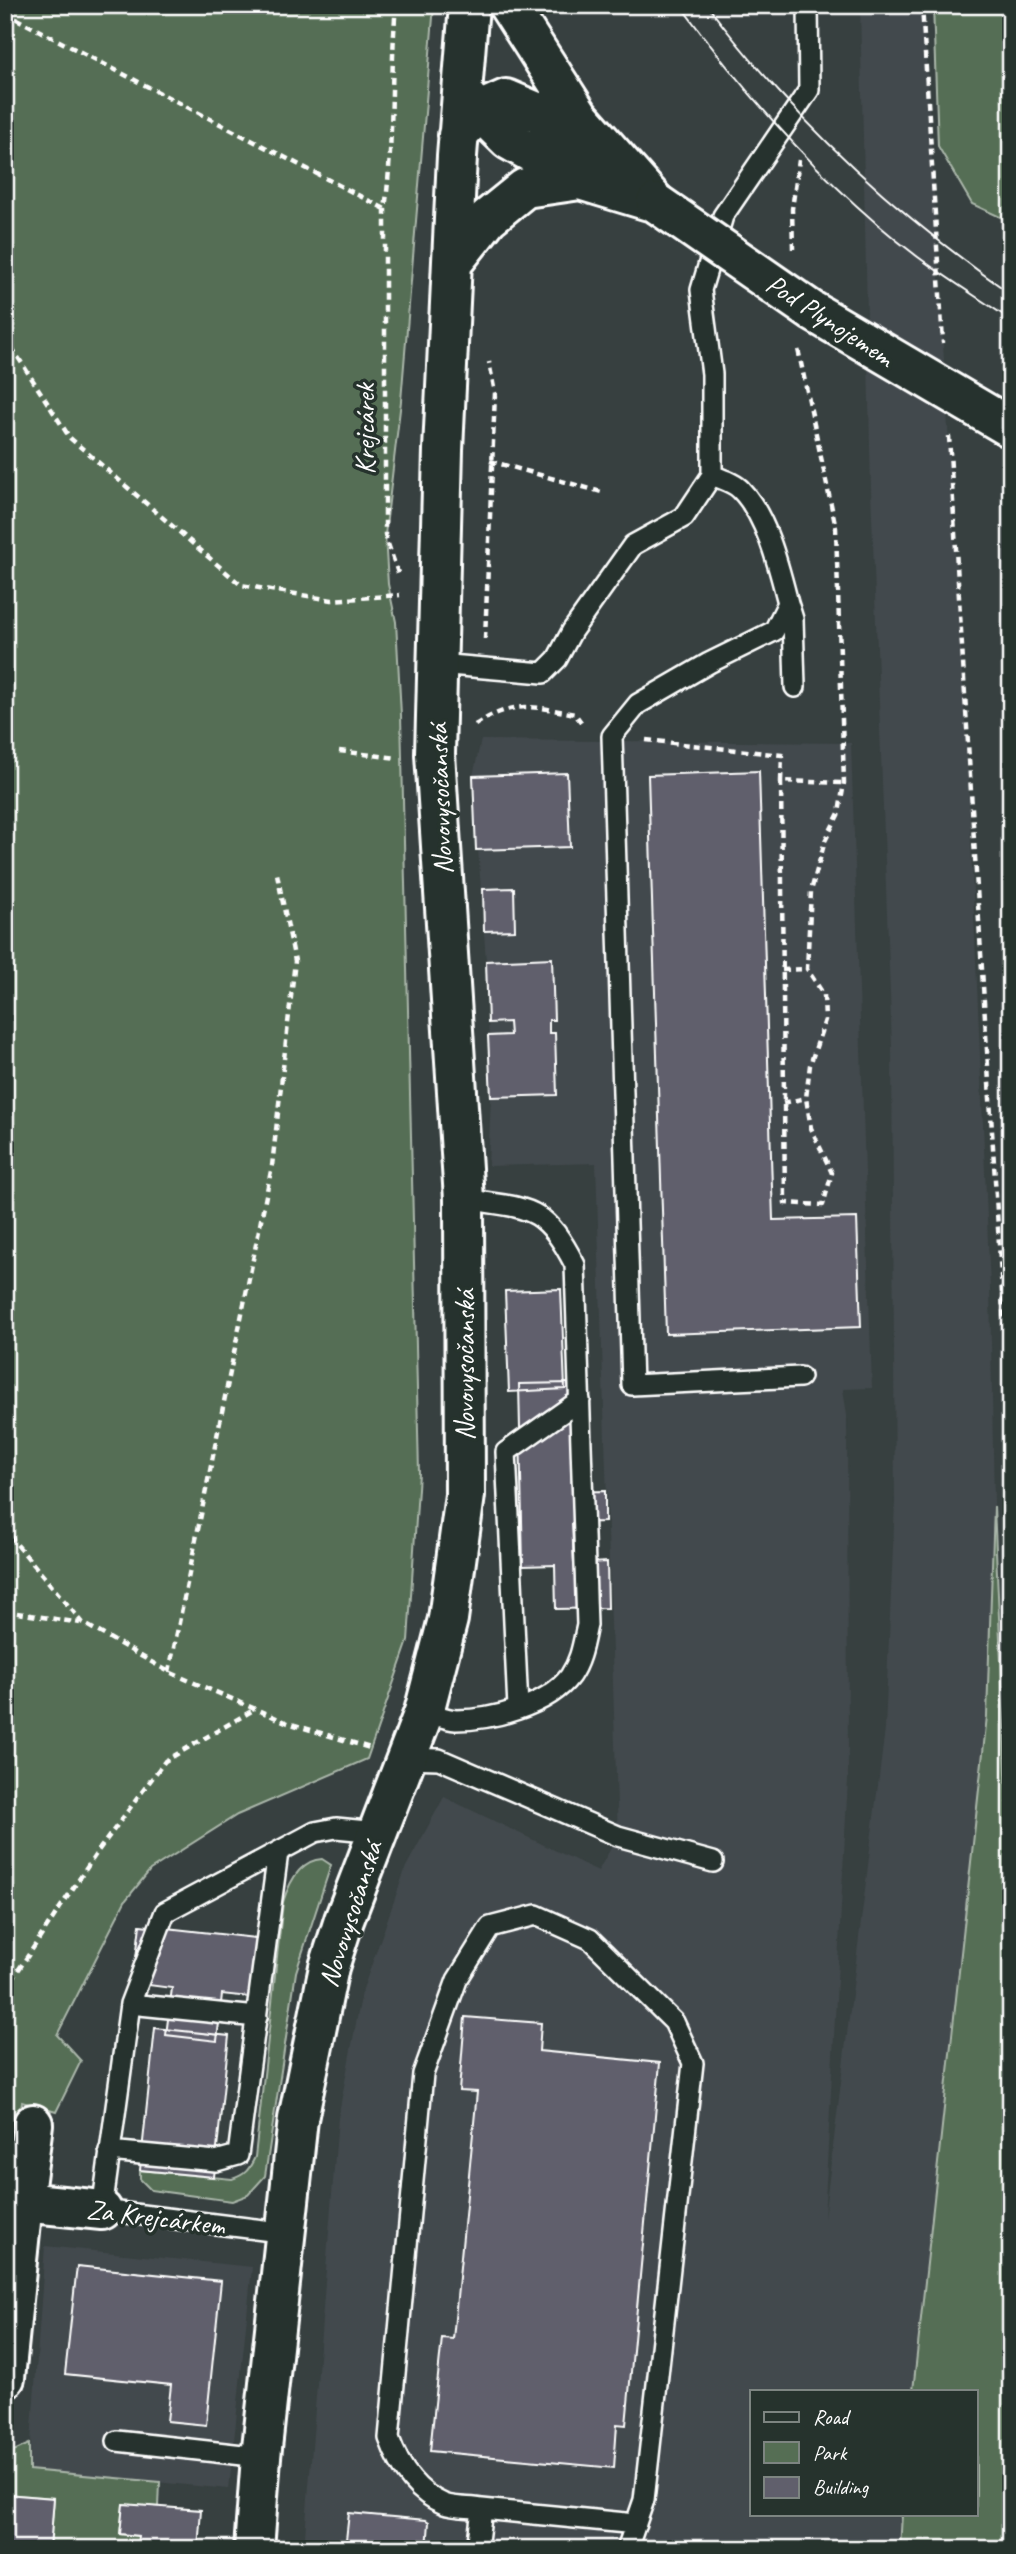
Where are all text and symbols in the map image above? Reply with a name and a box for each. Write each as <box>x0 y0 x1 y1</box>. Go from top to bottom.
street label: Pod Plynojemem <box>760 266 902 375</box>
street label: Krejcárek <box>347 382 382 474</box>
street label: Novovysočanská <box>420 720 460 875</box>
street label: Novovysočanská <box>447 1287 482 1440</box>
street label: Novovysočanská <box>310 1834 391 1991</box>
street label: Za Krejcárkem <box>85 2191 228 2243</box>
legend <box>750 2390 978 2516</box>
text: Road <box>813 2404 852 2430</box>
text: Park <box>813 2440 848 2466</box>
text: Building <box>813 2474 870 2500</box>

